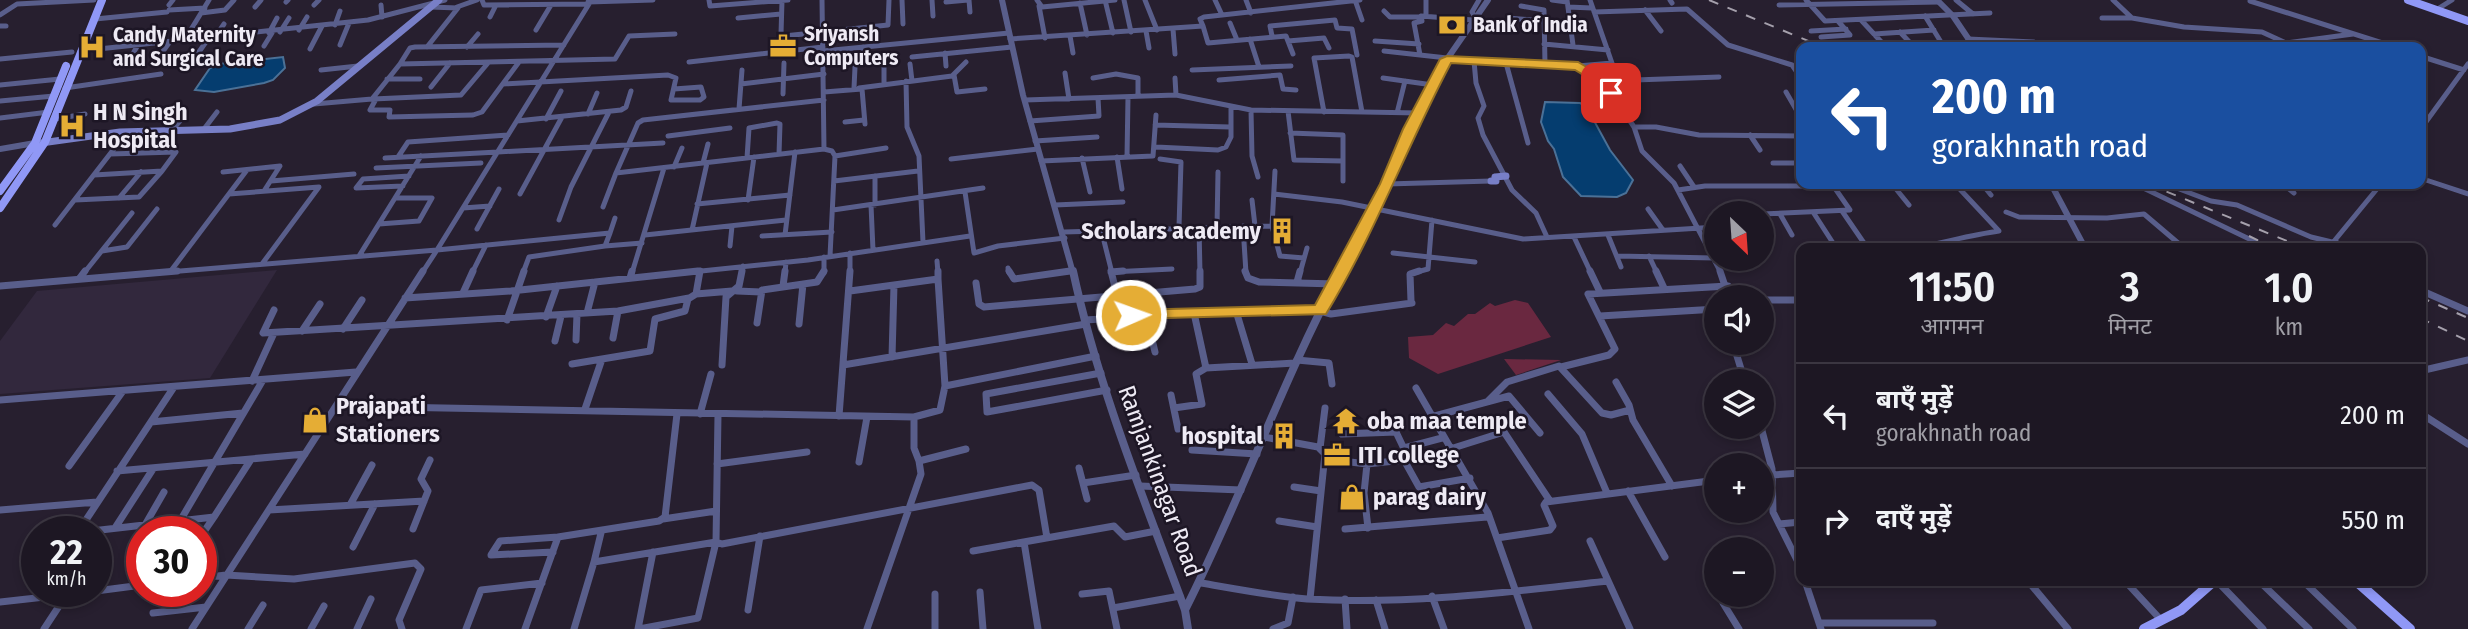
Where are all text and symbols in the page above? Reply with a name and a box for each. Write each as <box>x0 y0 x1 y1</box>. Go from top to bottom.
bank icon: Bank of India <box>1437 10 1467 40</box>
place label: Bank of India <box>1473 12 1588 38</box>
place label: Sriyansh Computers <box>804 21 898 71</box>
place label: Candy Maternity and Surgical Care <box>113 22 264 72</box>
office icon: Sriyansh Computers <box>768 31 798 61</box>
hospital icon: Candy Maternity and Surgical Care <box>77 32 107 62</box>
pin <box>1581 63 1641 123</box>
text: 200 m <box>1932 67 2056 126</box>
icon: left <box>1817 70 1908 161</box>
icon: arrive <box>1592 74 1630 112</box>
place label: H N Singh Hospital <box>93 98 188 154</box>
hospital icon: H N Singh Hospital <box>57 111 87 141</box>
text: gorakhnath road <box>1932 127 2148 165</box>
north arrow <box>1704 201 1774 271</box>
map controls <box>1704 201 1774 607</box>
building icon: Scholars academy <box>1267 216 1297 246</box>
place label: Scholars academy <box>1081 217 1262 245</box>
text: 11:50 <box>1908 262 1995 312</box>
text: 3 <box>2120 262 2140 312</box>
text: 1.0 <box>2264 263 2314 313</box>
position arrow <box>1094 278 1168 352</box>
button: sound <box>1704 285 1774 355</box>
text: आगमन <box>1920 312 1983 340</box>
text: मिनट <box>2108 312 2152 340</box>
text: km <box>2275 313 2303 341</box>
button: layers <box>1704 369 1774 439</box>
street label: Ramjankinagar Road <box>1112 382 1208 580</box>
text: बाएँ मुड़ें <box>1876 384 1953 415</box>
place label: Prajapati Stationers <box>336 392 440 448</box>
icon: left <box>1817 397 1855 435</box>
text: 200 m <box>2340 400 2405 431</box>
shop icon: Prajapati Stationers <box>300 405 330 435</box>
temple icon: oba maa temple <box>1331 406 1361 436</box>
place label: oba maa temple <box>1367 407 1527 435</box>
text: gorakhnath road <box>1876 419 2031 447</box>
building icon: hospital <box>1269 421 1299 451</box>
place label: hospital <box>1181 422 1263 450</box>
office icon: ITI college <box>1322 440 1352 470</box>
place label: ITI college <box>1358 441 1459 469</box>
button: + <box>1704 453 1774 523</box>
shop icon: parag dairy <box>1337 482 1367 512</box>
place label: parag dairy <box>1373 483 1486 511</box>
icon: right <box>1817 502 1855 540</box>
text: दाएँ मुड़ें <box>1876 503 1951 534</box>
text: 550 m <box>2342 505 2405 536</box>
speed limit sign: 30 <box>126 516 217 607</box>
text: 22 <box>50 531 83 573</box>
button: − <box>1704 537 1774 607</box>
text: km/h <box>46 568 87 590</box>

